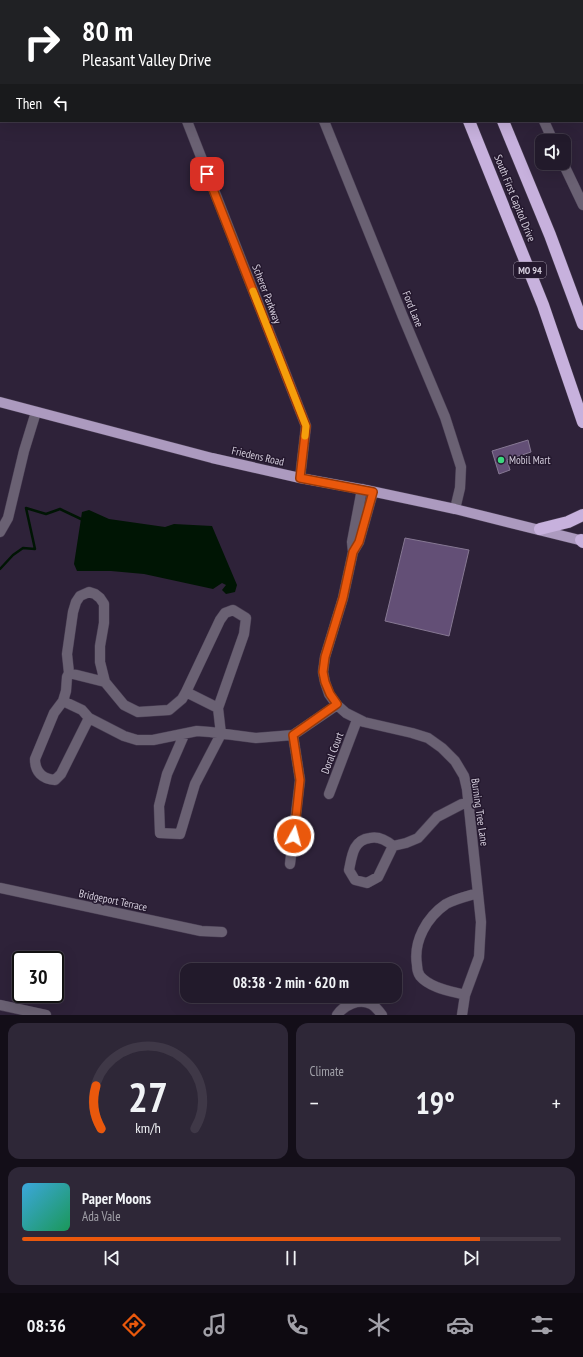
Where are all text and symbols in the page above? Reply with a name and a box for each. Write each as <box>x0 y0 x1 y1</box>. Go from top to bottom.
text: 80 m <box>82 12 133 49</box>
icon: right <box>16 16 68 68</box>
text: Pleasant Valley Drive <box>82 48 212 71</box>
icon: left <box>50 92 72 114</box>
text: Then <box>16 94 42 113</box>
map controls <box>535 134 571 170</box>
button: sound <box>535 134 571 170</box>
street label: South First Capitol Drive <box>491 152 539 244</box>
pin <box>190 157 224 191</box>
icon: arrive <box>196 163 218 185</box>
street label: Scherer Parkway <box>249 262 285 326</box>
road number: MO 94 <box>514 262 546 278</box>
street label: Ford Lane <box>399 289 427 329</box>
street label: Friedens Road <box>230 443 286 469</box>
place label: Mobil Mart <box>509 453 551 467</box>
marker: Mobil Mart <box>496 455 506 465</box>
street label: Doral Court <box>318 730 346 776</box>
street label: Burning Tree Lane <box>468 777 492 847</box>
position arrow <box>273 815 315 857</box>
street label: Bridgeport Terrace <box>78 886 149 914</box>
speed limit sign: 30 <box>12 951 64 1003</box>
text: 08:38 · 2 min · 620 m <box>233 973 349 992</box>
text: Climate <box>310 1063 344 1080</box>
text: 27 <box>128 1070 168 1123</box>
text: 19° <box>415 1083 455 1122</box>
text: − <box>310 1089 319 1117</box>
text: + <box>552 1089 561 1117</box>
text: km/h <box>135 1118 160 1137</box>
text: Paper Moons <box>82 1189 151 1208</box>
text: Ada Vale <box>82 1208 121 1225</box>
icon: previous <box>101 1247 123 1269</box>
icon: pause <box>280 1247 302 1269</box>
icon: next <box>460 1247 482 1269</box>
icon: directions <box>120 1311 148 1339</box>
icon: music <box>201 1311 229 1339</box>
icon: phone <box>283 1311 311 1339</box>
icon: climate <box>365 1311 393 1339</box>
icon: car <box>446 1311 474 1339</box>
icon: filters <box>528 1311 556 1339</box>
text: 08:36 <box>27 1314 66 1337</box>

